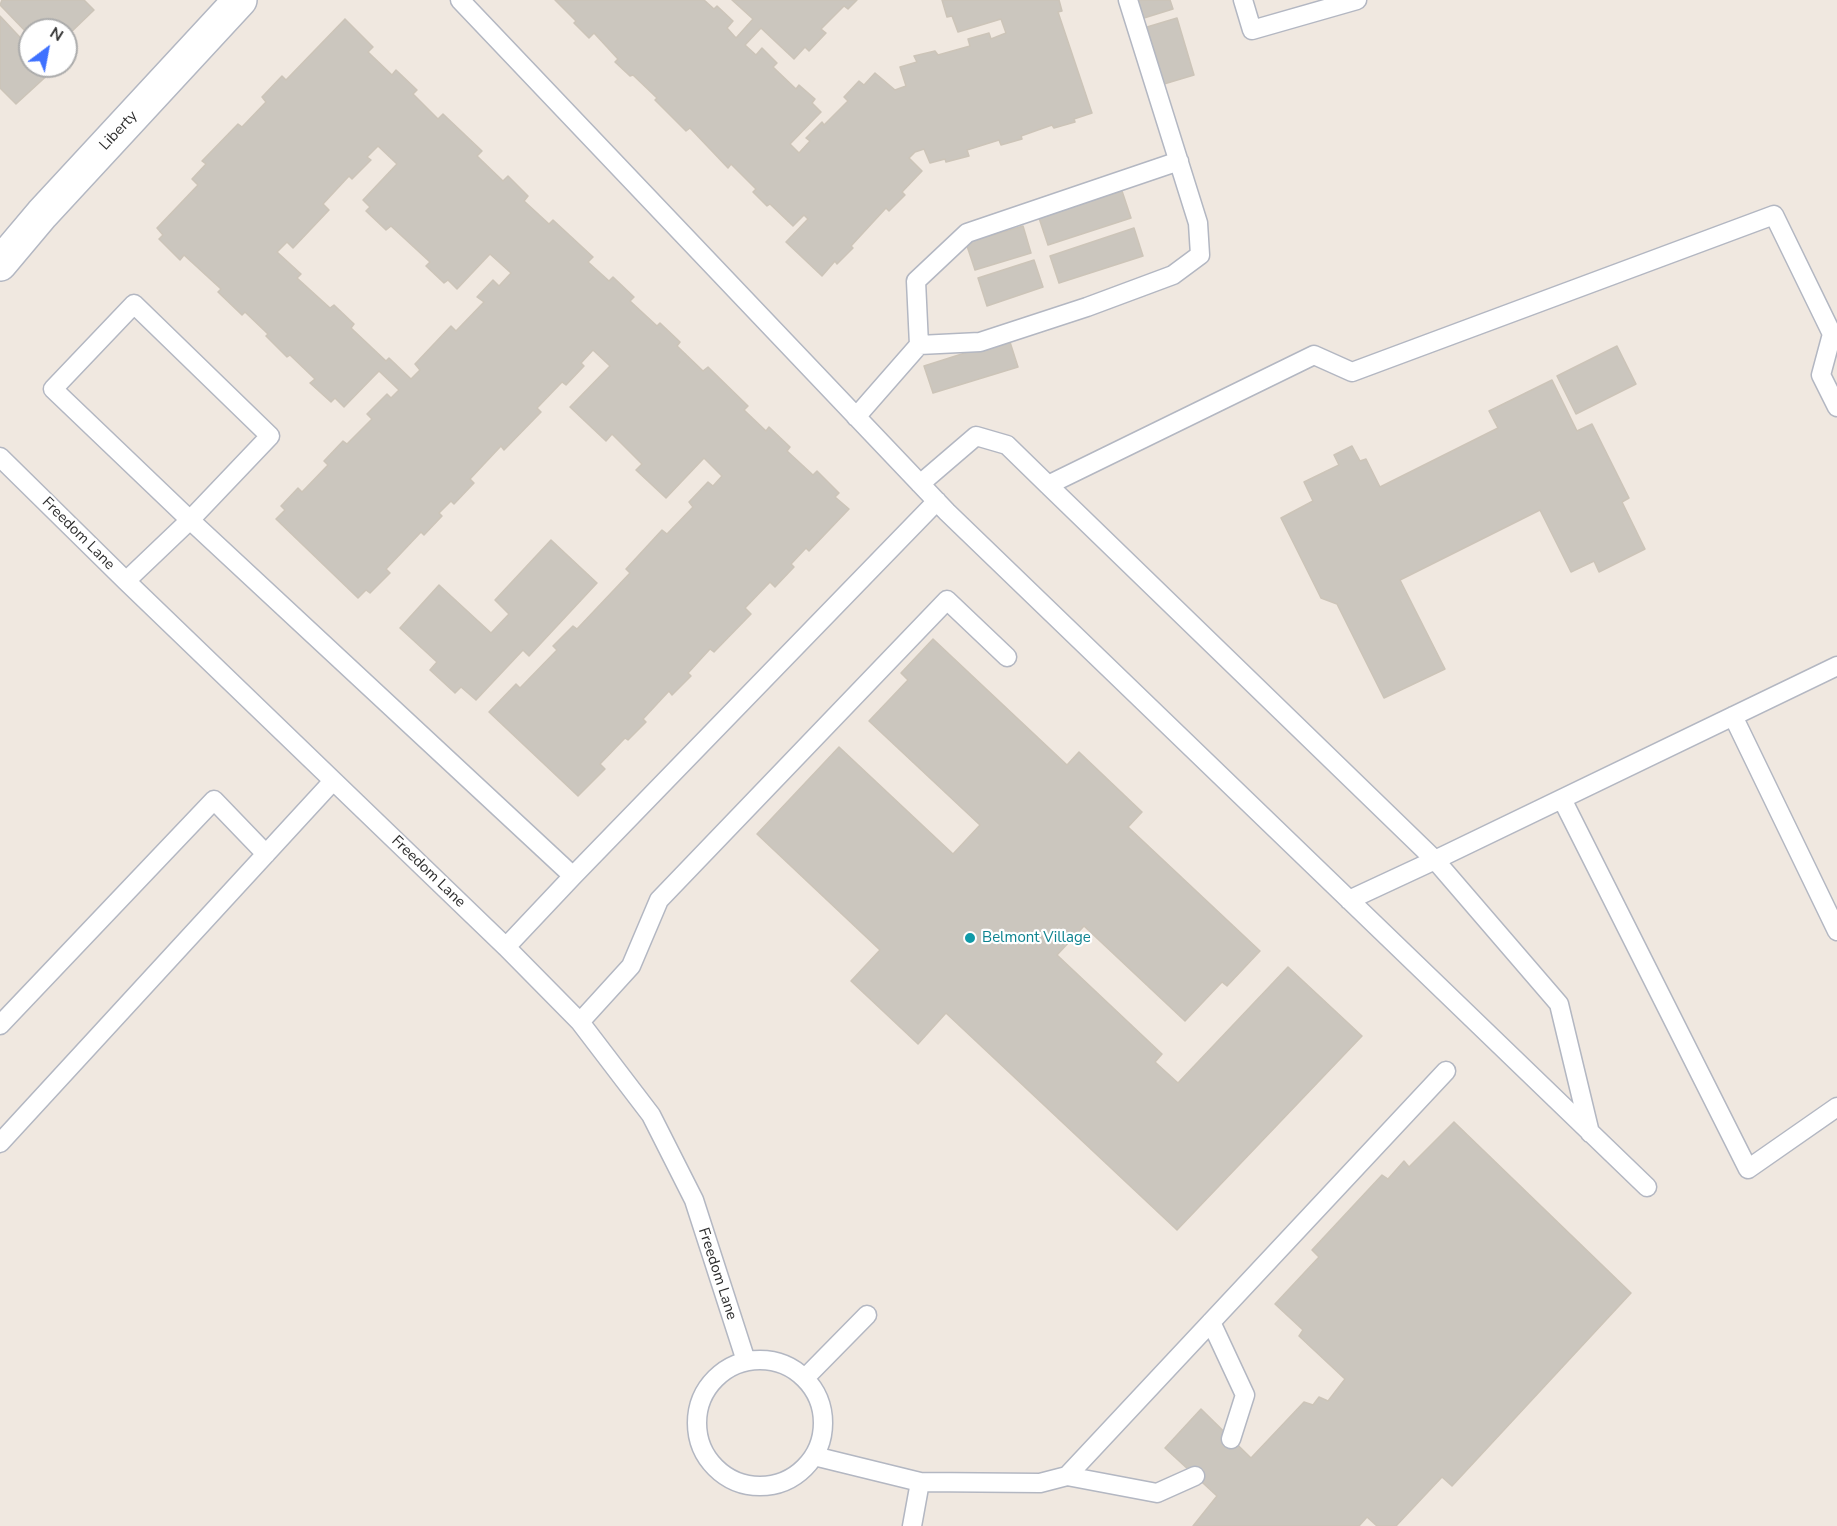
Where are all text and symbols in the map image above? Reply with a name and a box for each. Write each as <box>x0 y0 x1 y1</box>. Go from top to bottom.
north arrow <box>18 18 78 78</box>
text: N <box>46 22 67 47</box>
street label: Liberty <box>96 108 142 154</box>
street label: Freedom Lane <box>38 494 118 574</box>
street label: Freedom Lane <box>387 832 469 912</box>
place label: Belmont Village <box>982 929 1091 947</box>
marker: Belmont Village <box>963 931 977 945</box>
street label: Freedom Lane <box>694 1226 740 1322</box>

